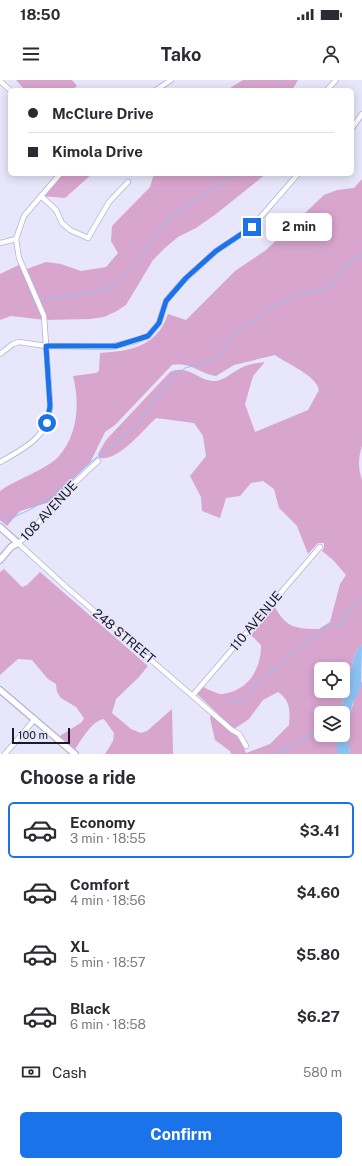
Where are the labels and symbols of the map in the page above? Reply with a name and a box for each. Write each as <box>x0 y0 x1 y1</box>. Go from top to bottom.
callout: 2 min <box>266 213 332 241</box>
route end <box>243 218 261 236</box>
route start <box>38 414 56 432</box>
street label: 108 AVENUE <box>17 478 81 544</box>
street label: 110 AVENUE <box>227 588 285 654</box>
street label: 248 STREET <box>90 606 158 667</box>
scale bar <box>12 726 70 745</box>

